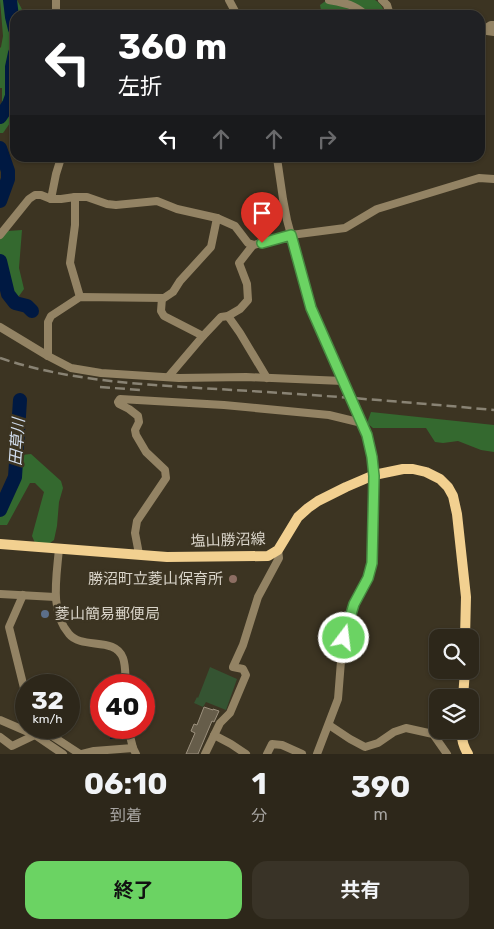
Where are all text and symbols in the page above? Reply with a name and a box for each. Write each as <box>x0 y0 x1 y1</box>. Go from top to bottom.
text: 360 m <box>118 26 227 68</box>
icon: left <box>35 30 100 95</box>
text: 左折 <box>118 73 162 100</box>
icon: left <box>154 125 182 153</box>
icon: ahead <box>207 125 235 153</box>
icon: ahead <box>260 125 288 153</box>
icon: right <box>313 125 341 153</box>
pin <box>241 192 283 243</box>
icon: arrive <box>248 199 276 227</box>
water label: 田草川 <box>6 415 28 467</box>
street label: 塩山勝沼線 <box>190 530 266 550</box>
place label: 勝沼町立菱山保育所 <box>88 570 223 588</box>
marker: 勝沼町立菱山保育所 <box>227 573 239 585</box>
place label: 菱山簡易郵便局 <box>55 605 160 623</box>
marker: 菱山簡易郵便局 <box>39 608 51 620</box>
position arrow <box>317 611 369 663</box>
map controls <box>429 629 479 739</box>
button: search <box>429 629 479 679</box>
speed limit sign: 40 <box>90 674 155 739</box>
text: 32 <box>31 686 64 715</box>
button: layers <box>429 689 479 739</box>
text: km/h <box>33 712 62 726</box>
text: 06:10 <box>84 766 168 802</box>
text: 1 <box>252 766 267 802</box>
text: 390 <box>351 769 410 805</box>
text: m <box>374 805 388 824</box>
text: 到着 <box>110 806 142 825</box>
text: 分 <box>251 806 267 825</box>
button: 終了 <box>25 861 242 919</box>
button: 共有 <box>252 861 469 919</box>

